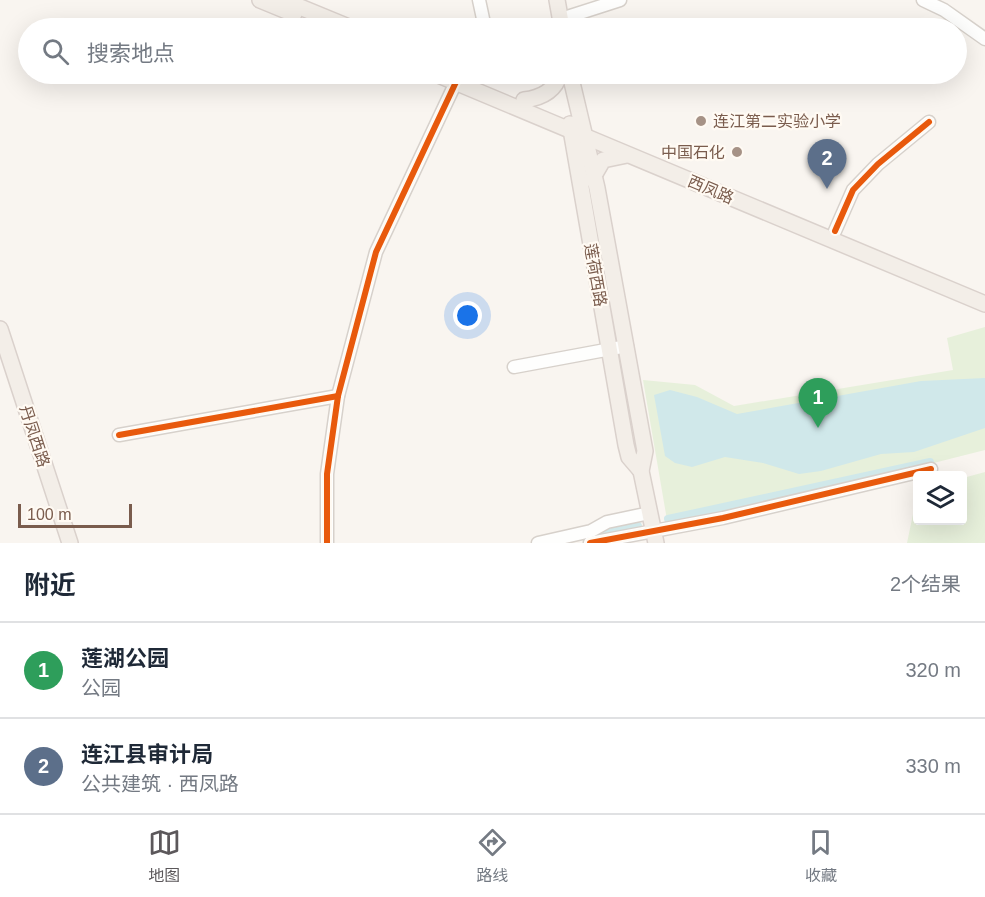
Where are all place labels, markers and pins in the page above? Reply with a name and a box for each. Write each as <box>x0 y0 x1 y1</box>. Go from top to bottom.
place label: 连江第二实验小学 <box>713 113 841 130</box>
marker: 连江第二实验小学 <box>694 114 708 128</box>
pin: 2 <box>808 140 846 189</box>
place label: 中国石化 <box>661 144 725 161</box>
marker: 中国石化 <box>730 145 744 159</box>
pin: 1 <box>798 378 838 428</box>

